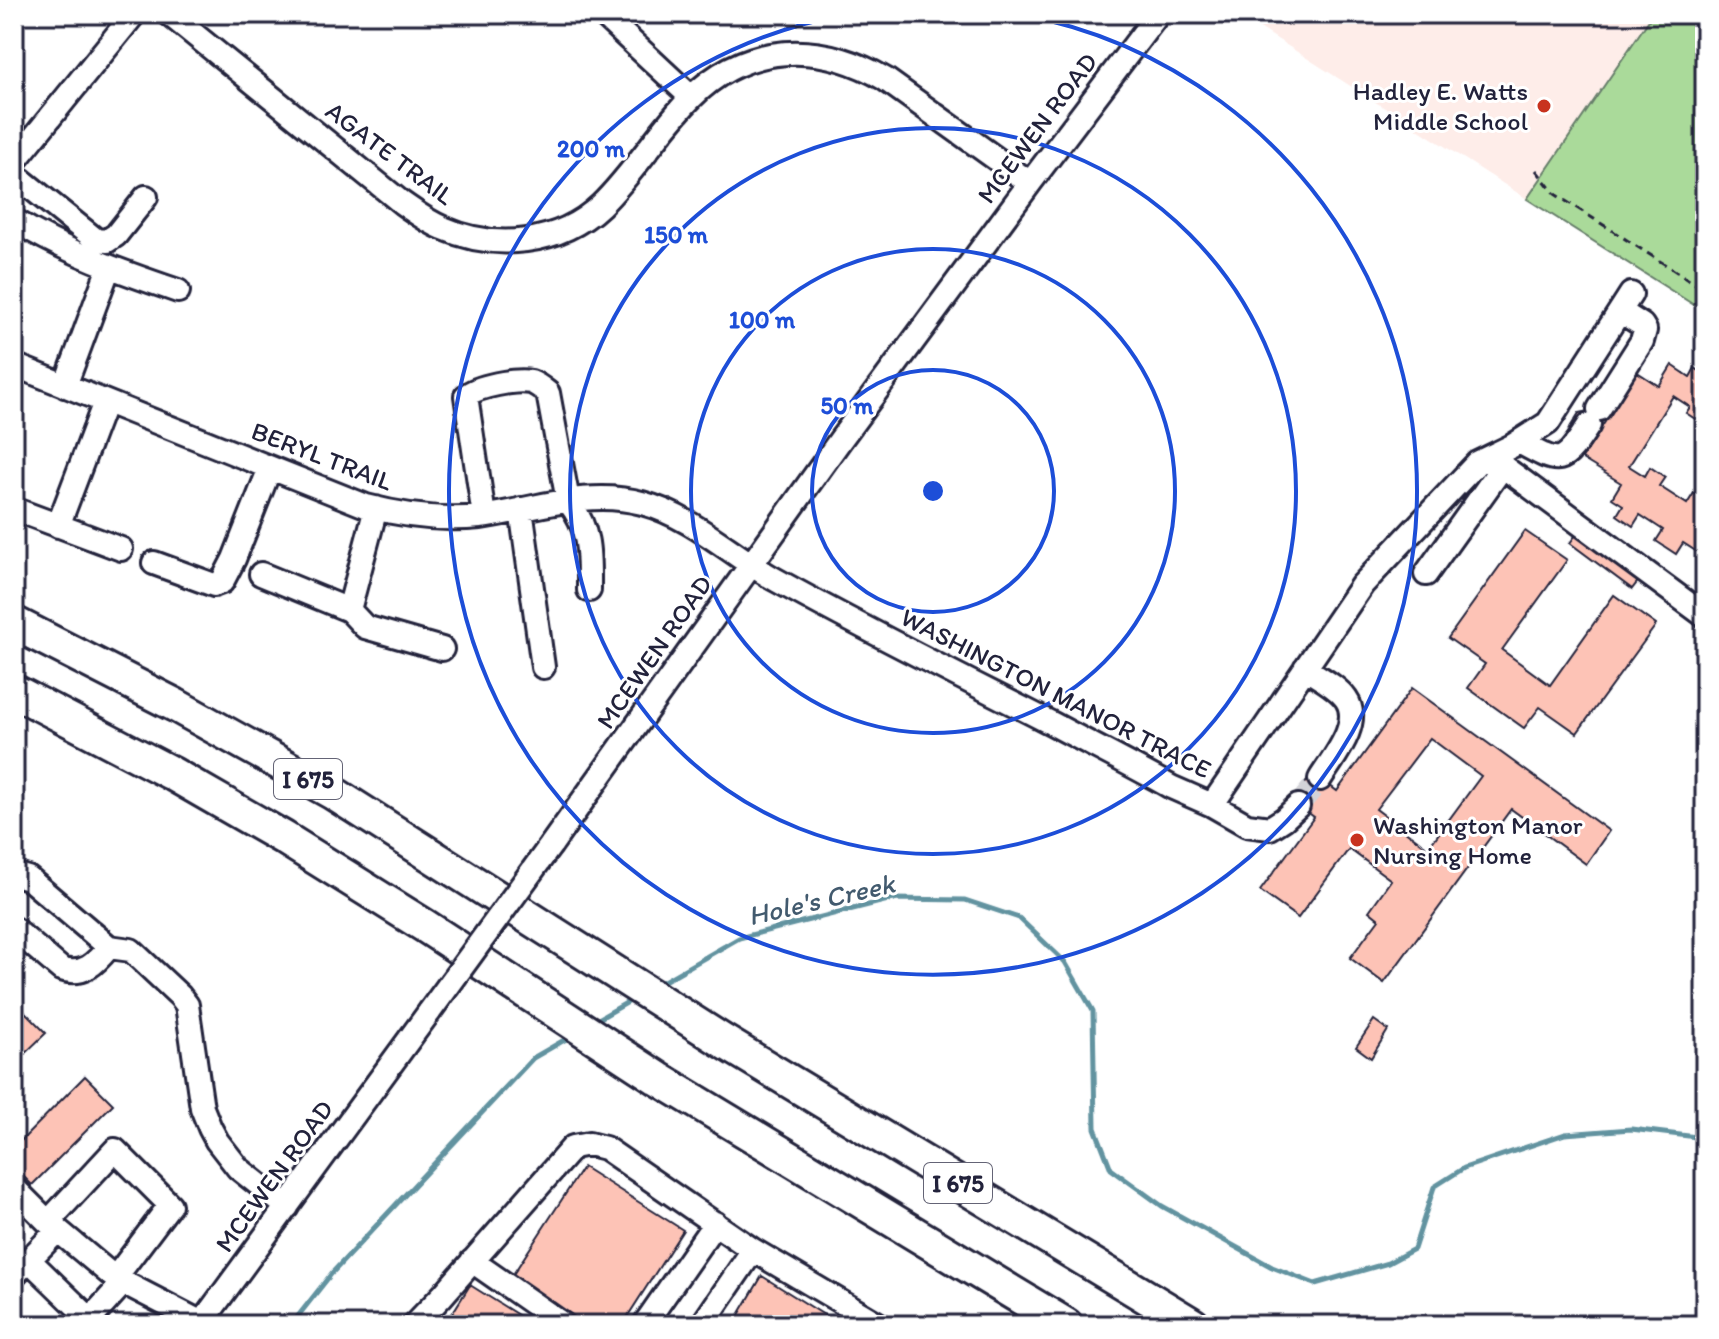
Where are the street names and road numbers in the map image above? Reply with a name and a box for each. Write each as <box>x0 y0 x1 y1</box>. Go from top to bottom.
street label: MCEWEN ROAD <box>970 46 1104 210</box>
street label: AGATE TRAIL <box>319 94 461 212</box>
street label: BERYL TRAIL <box>247 415 397 497</box>
street label: MCEWEN ROAD <box>589 569 719 735</box>
street label: WASHINGTON MANOR TRACE <box>895 601 1217 785</box>
road number: I 675 <box>274 759 342 799</box>
street label: MCEWEN ROAD <box>208 1094 340 1258</box>
road number: I 675 <box>924 1163 992 1203</box>

